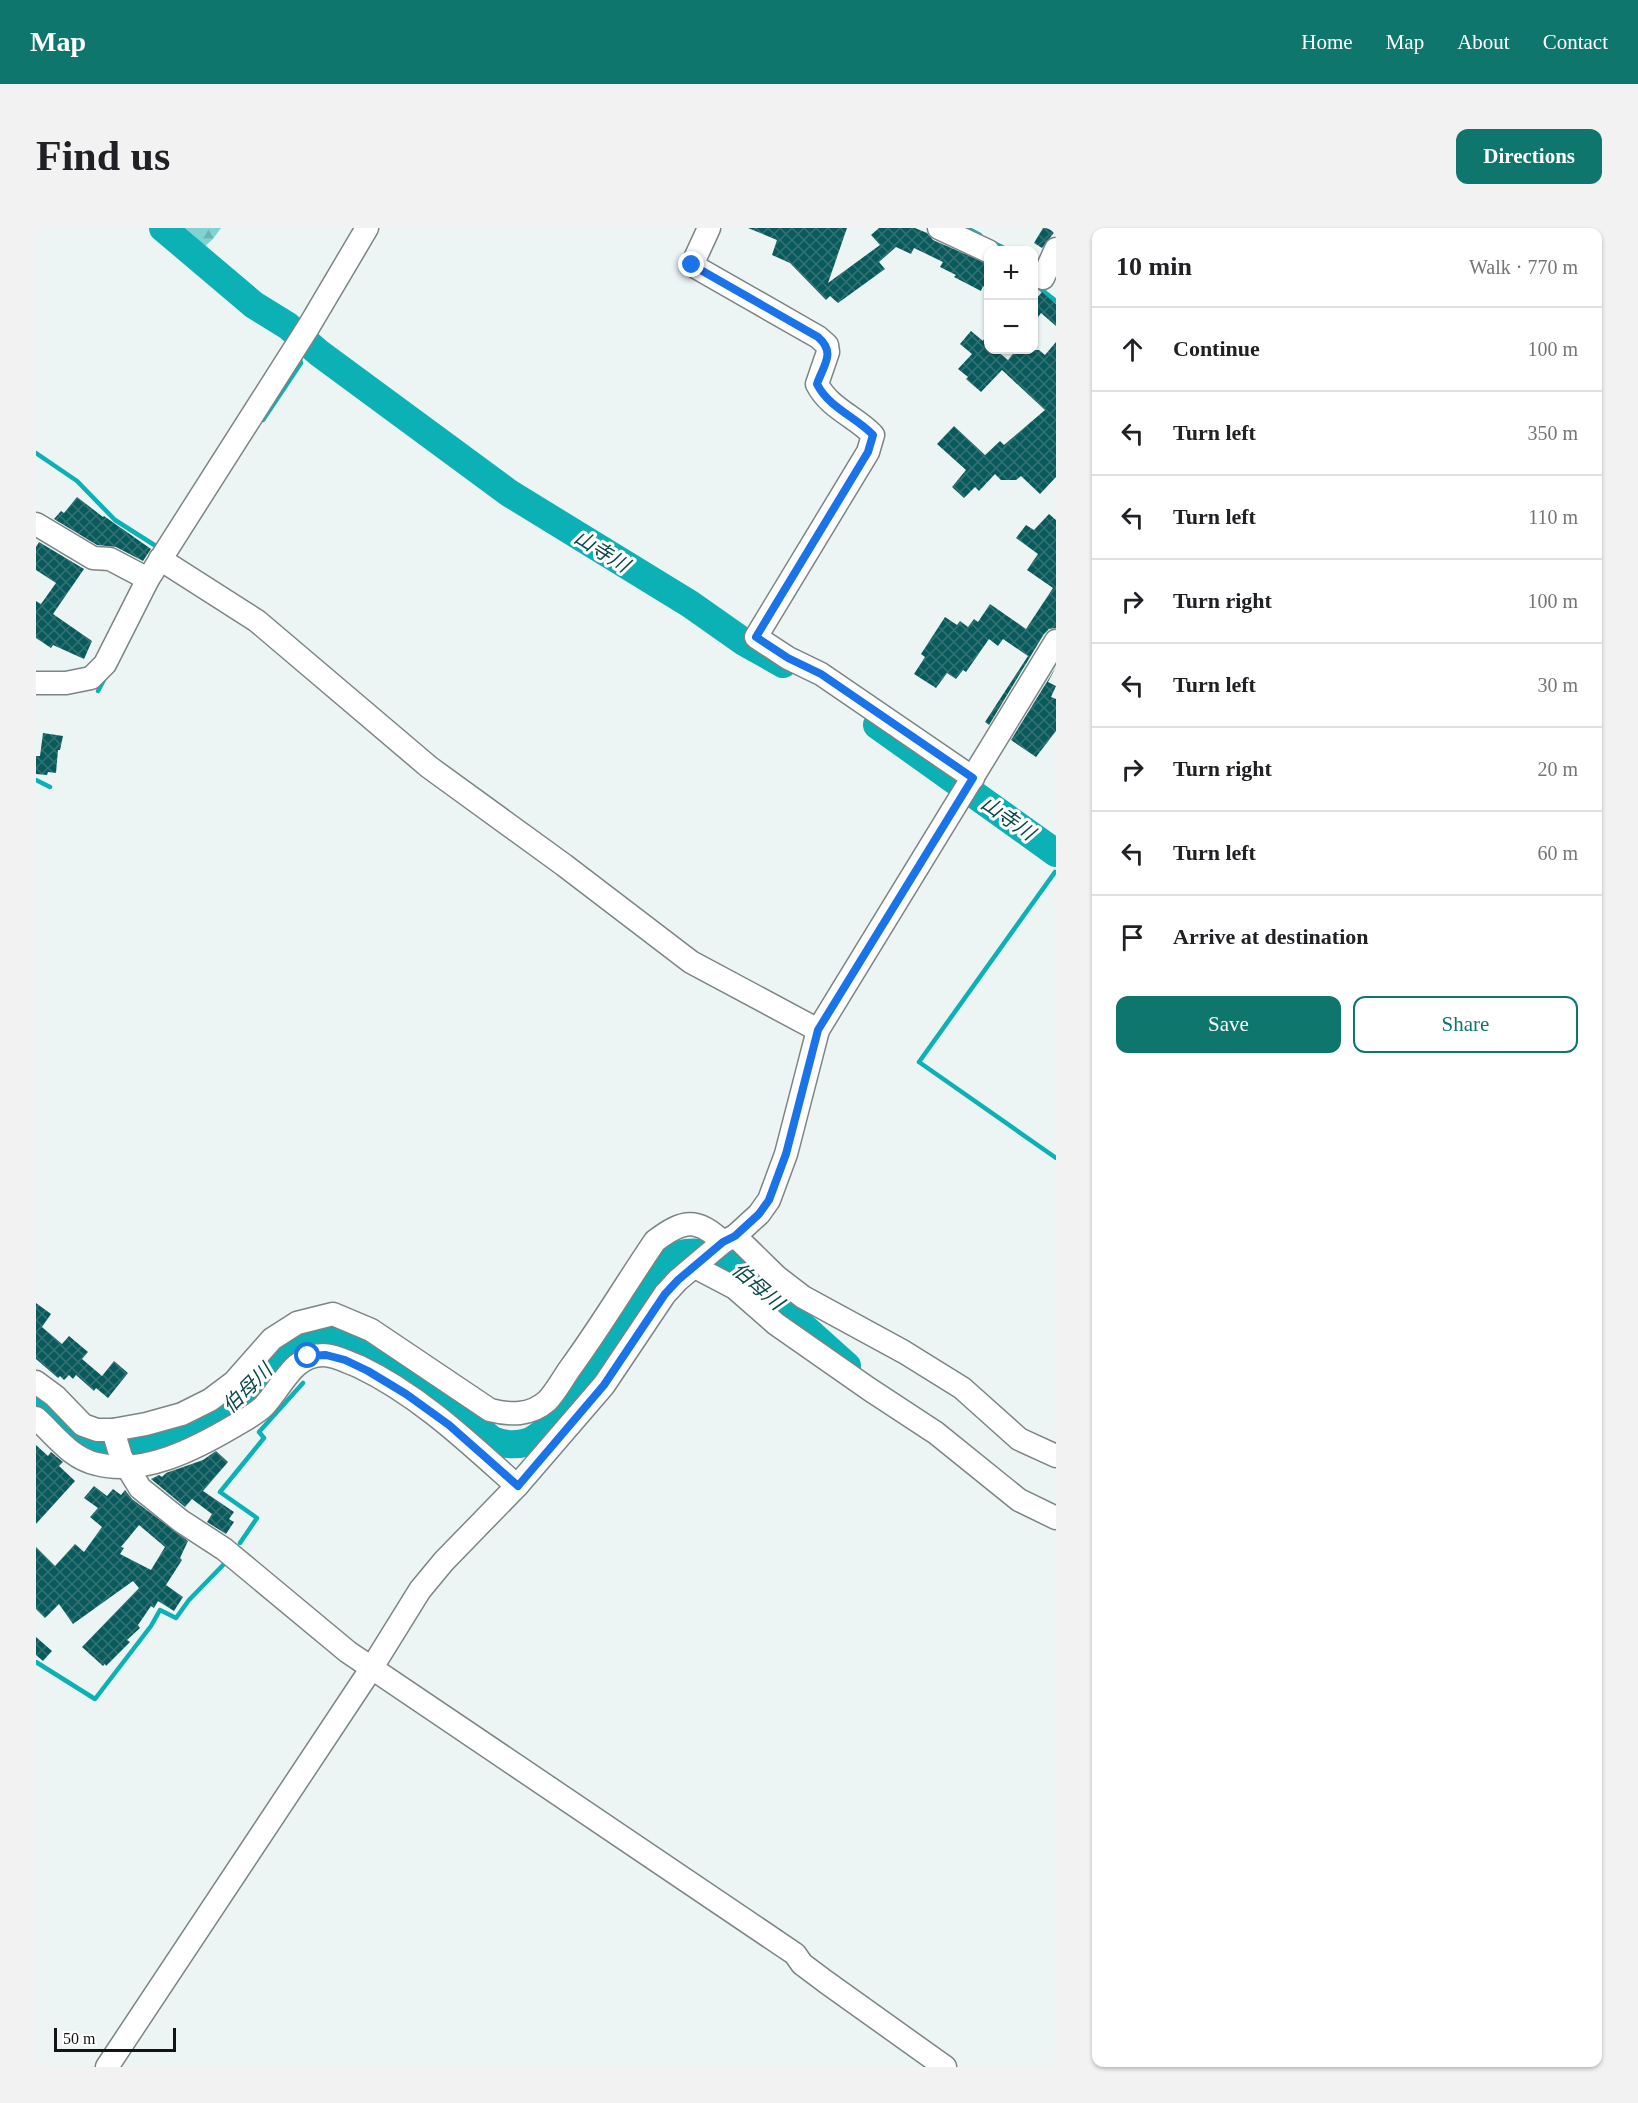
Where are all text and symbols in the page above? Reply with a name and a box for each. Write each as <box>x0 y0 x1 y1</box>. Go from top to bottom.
text: Map <box>30 26 86 57</box>
text: Home <box>1301 30 1353 54</box>
text: Map <box>1386 30 1424 54</box>
text: About <box>1457 30 1510 54</box>
text: Contact <box>1543 30 1608 54</box>
button: Directions <box>1456 129 1602 184</box>
text: Find us <box>36 133 170 179</box>
map controls <box>984 246 1038 354</box>
button: + <box>984 246 1038 300</box>
route end <box>678 251 704 277</box>
text: 10 min <box>1116 252 1192 281</box>
text: Walk · 770 m <box>1469 256 1578 278</box>
button: − <box>984 300 1038 354</box>
icon: ahead <box>1116 333 1149 366</box>
text: Continue <box>1173 336 1260 361</box>
text: 100 m <box>1527 338 1578 360</box>
icon: left <box>1116 417 1149 450</box>
text: Turn left <box>1173 420 1256 445</box>
text: 350 m <box>1527 422 1578 444</box>
icon: left <box>1116 501 1149 534</box>
text: Turn left <box>1173 504 1256 529</box>
text: 110 m <box>1528 506 1578 528</box>
water label: 山寺川 <box>571 526 635 577</box>
icon: right <box>1116 585 1149 618</box>
text: Turn right <box>1173 588 1272 613</box>
text: 100 m <box>1527 590 1578 612</box>
icon: left <box>1116 669 1149 702</box>
text: Turn left <box>1173 672 1256 697</box>
text: 30 m <box>1537 674 1578 696</box>
icon: right <box>1116 753 1149 786</box>
text: Turn right <box>1173 756 1272 781</box>
text: 20 m <box>1537 758 1578 780</box>
water label: 山寺川 <box>977 792 1041 845</box>
icon: left <box>1116 837 1149 870</box>
text: Turn left <box>1173 840 1256 865</box>
text: 60 m <box>1537 842 1578 864</box>
icon: arrive <box>1116 921 1149 954</box>
text: Arrive at destination <box>1173 924 1369 949</box>
button: Save <box>1116 996 1341 1053</box>
button: Share <box>1353 996 1578 1053</box>
water label: 伯母川 <box>728 1258 789 1315</box>
route start <box>294 1342 320 1368</box>
water label: 伯母川 <box>218 1358 277 1417</box>
scale bar <box>54 2025 176 2052</box>
text: 50 m <box>63 2030 95 2047</box>

